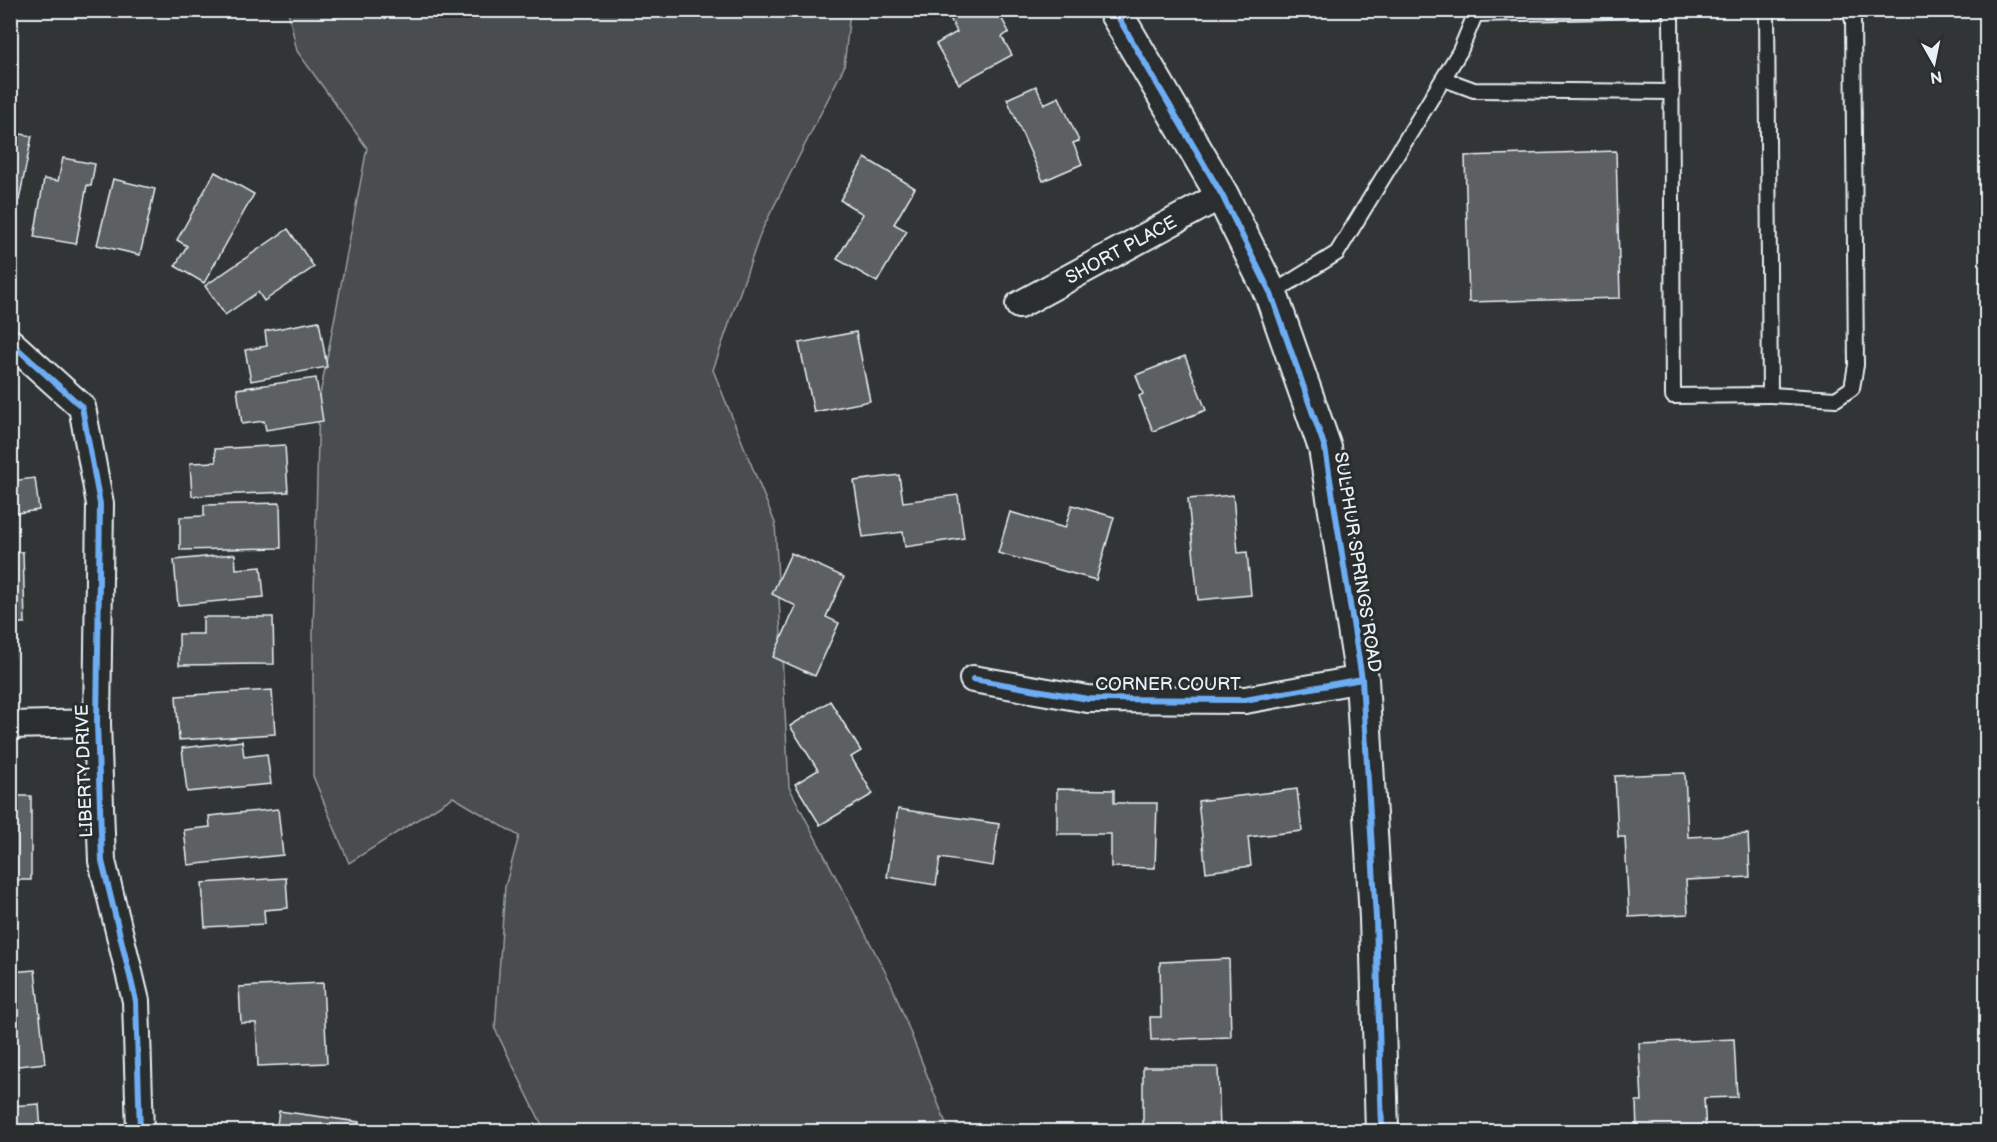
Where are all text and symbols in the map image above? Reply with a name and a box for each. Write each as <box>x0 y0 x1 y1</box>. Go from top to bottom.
north arrow <box>1904 33 1964 93</box>
text: N <box>1929 66 1944 87</box>
street label: SHORT PLACE <box>1062 212 1180 289</box>
street label: SULPHUR SPRINGS ROAD <box>1330 450 1385 674</box>
street label: CORNER COURT <box>1095 674 1241 695</box>
street label: LIBERTY DRIVE <box>72 704 97 838</box>

